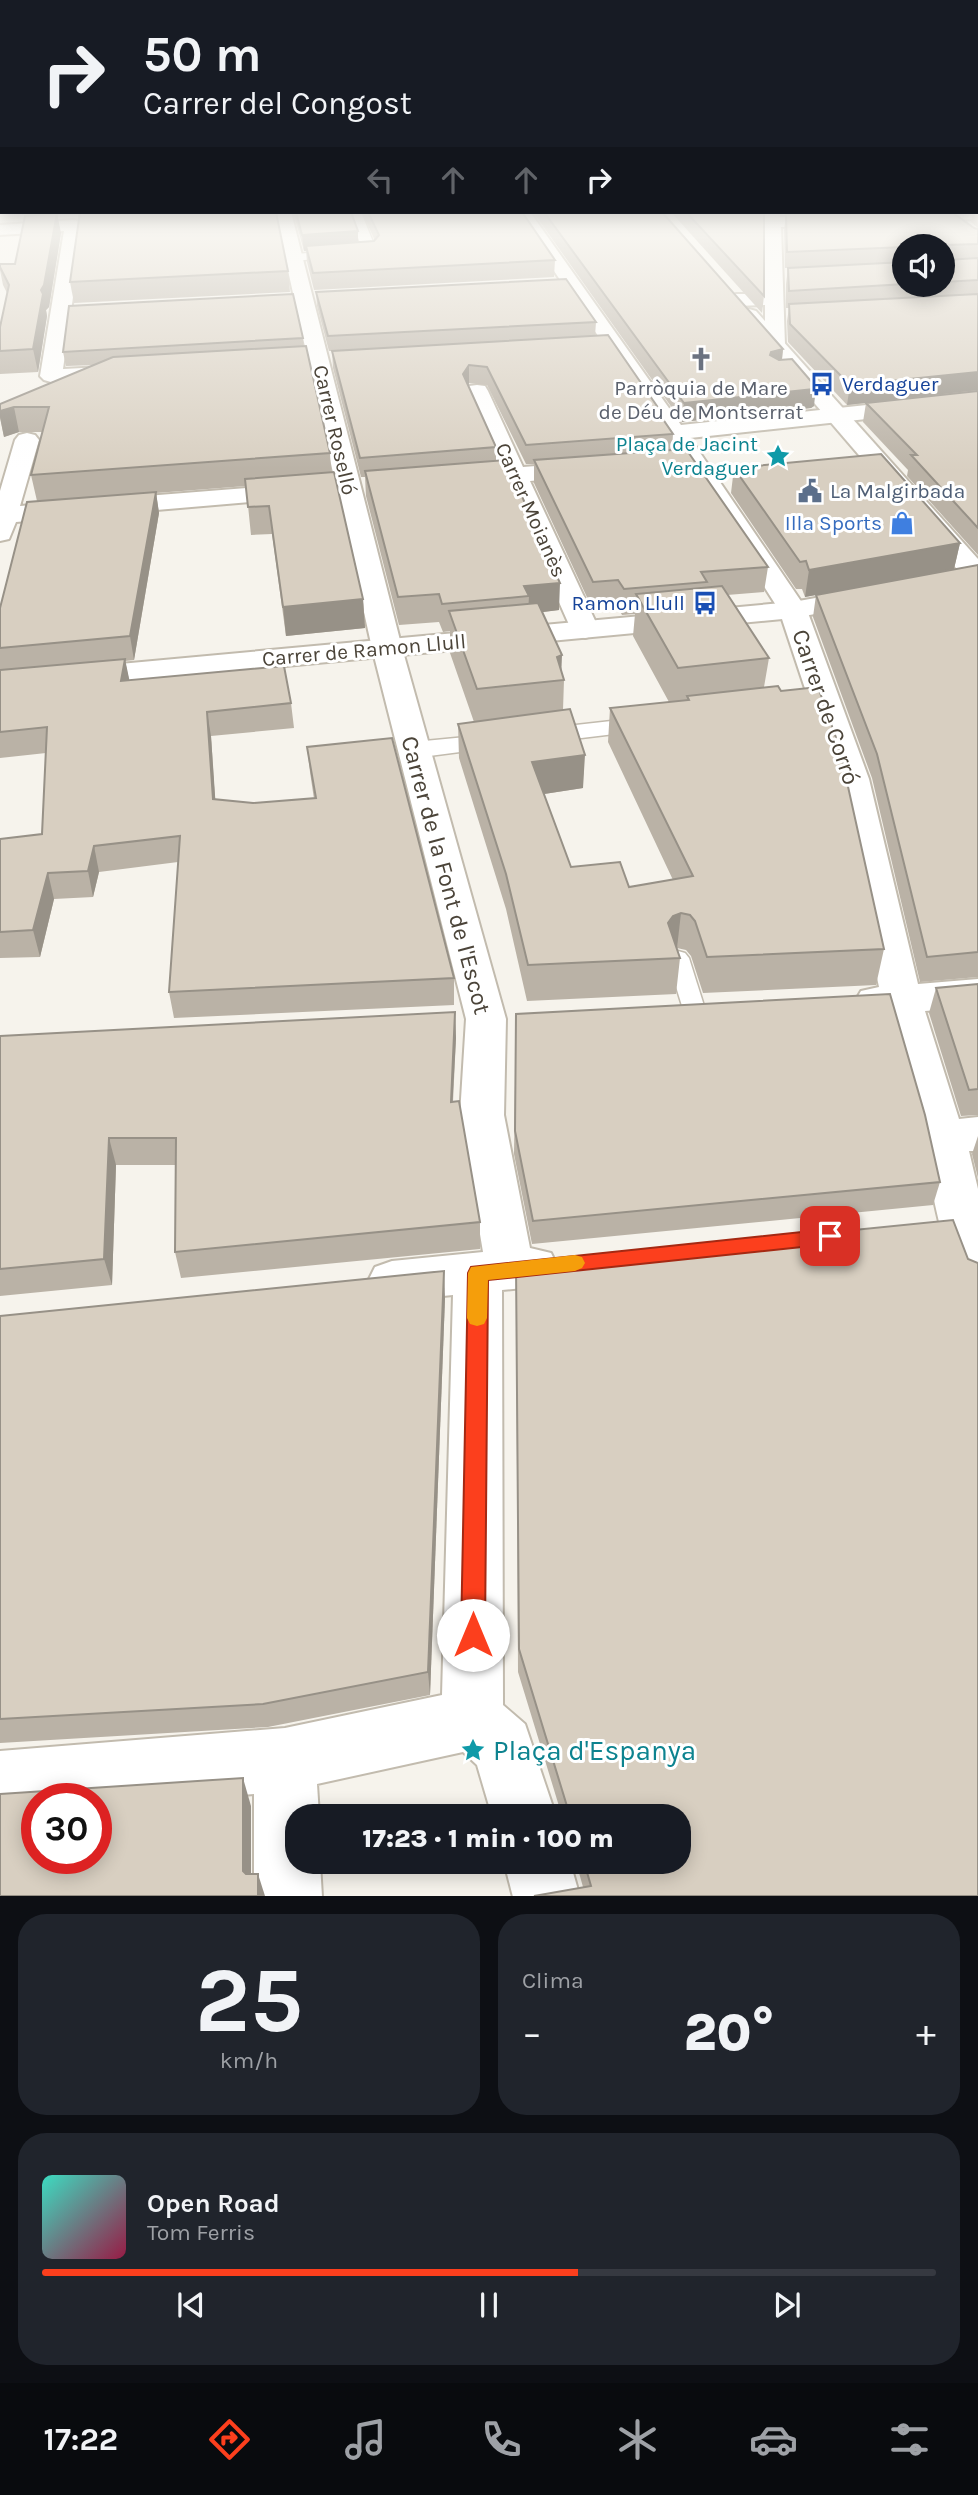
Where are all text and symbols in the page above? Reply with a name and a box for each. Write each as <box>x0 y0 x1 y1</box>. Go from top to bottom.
text: 50 m <box>143 26 261 83</box>
icon: right <box>28 28 119 119</box>
text: Carrer del Congost <box>143 85 412 122</box>
icon: left <box>361 161 399 199</box>
icon: ahead <box>434 161 472 199</box>
icon: ahead <box>507 161 545 199</box>
icon: right <box>580 161 618 199</box>
map controls <box>892 234 955 297</box>
button: sound <box>892 234 955 297</box>
church icon: Parròquia de Mare de Déu de Montserrat <box>687 345 715 373</box>
street label: Carrer Roselló <box>308 363 362 497</box>
bus stop icon: Verdaguer <box>808 370 836 398</box>
place label: Verdaguer <box>842 372 939 396</box>
place label: Parròquia de Mare de Déu de Montserrat <box>598 376 804 424</box>
place label: Plaça de Jacint Verdaguer <box>616 432 758 480</box>
street label: Carrer Moianès <box>491 439 571 581</box>
place icon: Plaça de Jacint Verdaguer <box>764 442 792 470</box>
public building icon: La Malgirbada <box>796 477 824 505</box>
place label: La Malgirbada <box>830 479 965 503</box>
shop icon: Illa Sports <box>888 509 916 537</box>
place label: Illa Sports <box>785 511 882 535</box>
bus stop icon: Ramon Llull <box>691 589 719 617</box>
place label: Ramon Llull <box>572 591 685 615</box>
street label: Carrer de Corró <box>786 626 866 788</box>
street label: Carrer de Ramon Llull <box>261 629 467 671</box>
street label: Carrer de la Font de l'Escot <box>395 733 497 1017</box>
pin <box>800 1206 860 1266</box>
icon: arrive <box>811 1217 849 1255</box>
position arrow <box>436 1598 510 1672</box>
place label: Plaça d'Espanya <box>493 1734 696 1767</box>
place icon: Plaça d'Espanya <box>459 1736 487 1764</box>
speed limit sign: 30 <box>21 1783 112 1874</box>
text: 17:23 · 1 min · 100 m <box>362 1823 614 1854</box>
text: 25 <box>195 1948 303 2054</box>
text: Clima <box>522 1967 584 1994</box>
text: 20° <box>684 2002 774 2063</box>
text: − <box>522 2011 542 2056</box>
text: + <box>916 2011 936 2056</box>
text: km/h <box>220 2047 278 2074</box>
text: Open Road <box>147 2188 280 2219</box>
text: Tom Ferris <box>147 2219 255 2246</box>
icon: previous <box>172 2286 210 2324</box>
icon: pause <box>470 2286 508 2324</box>
icon: next <box>768 2286 806 2324</box>
icon: directions <box>205 2415 254 2464</box>
icon: music <box>341 2415 390 2464</box>
icon: phone <box>477 2415 526 2464</box>
icon: climate <box>613 2415 662 2464</box>
icon: car <box>749 2415 798 2464</box>
icon: filters <box>885 2415 934 2464</box>
text: 17:22 <box>44 2421 118 2458</box>

